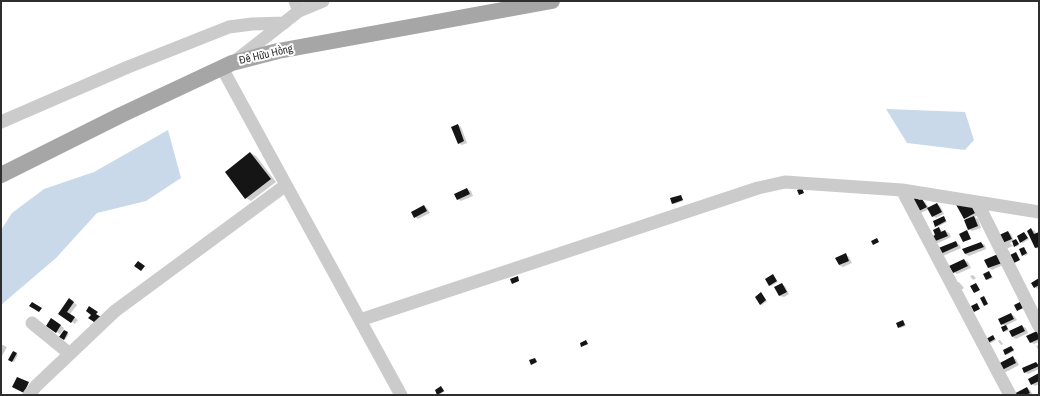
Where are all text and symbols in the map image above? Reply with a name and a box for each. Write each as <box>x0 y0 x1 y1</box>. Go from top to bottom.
street label: Đê Hữu Hồng <box>238 42 294 68</box>

